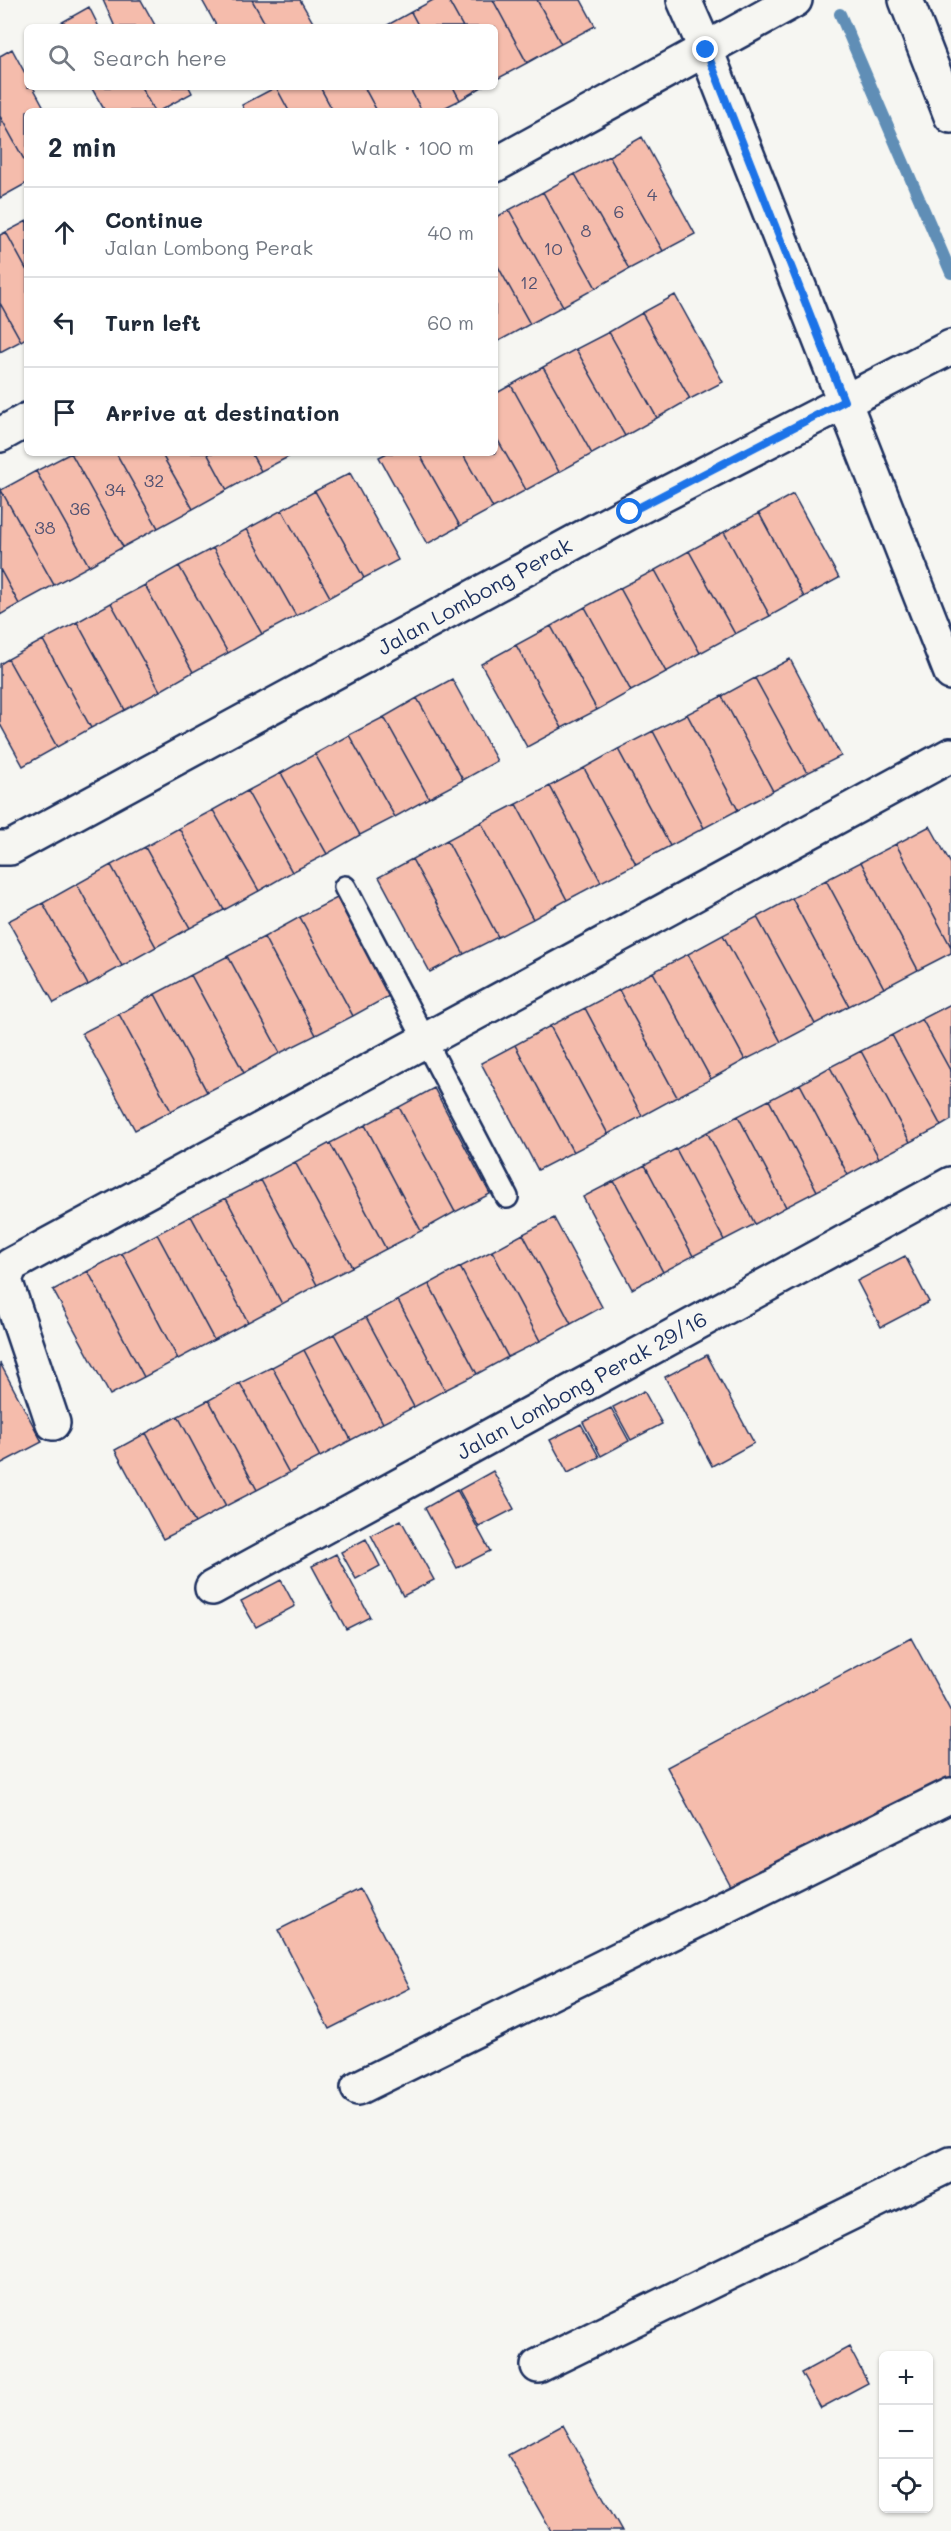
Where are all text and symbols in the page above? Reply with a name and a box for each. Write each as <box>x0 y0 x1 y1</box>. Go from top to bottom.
search box <box>24 24 498 90</box>
route end <box>692 36 718 62</box>
icon: search <box>45 41 78 74</box>
text: Search here <box>93 43 227 72</box>
text: 2 min <box>48 130 116 164</box>
text: Walk · 100 m <box>351 134 474 160</box>
house number: 4 <box>647 182 658 206</box>
house number: 6 <box>614 199 624 223</box>
text: Continue <box>105 205 203 234</box>
icon: ahead <box>48 216 81 249</box>
house number: 8 <box>581 218 592 242</box>
text: 40 m <box>428 219 474 245</box>
text: Jalan Lombong Perak <box>105 234 313 260</box>
house number: 10 <box>543 236 563 260</box>
house number: 12 <box>520 270 538 294</box>
icon: left <box>48 306 81 339</box>
text: Turn left <box>105 308 201 337</box>
text: 60 m <box>427 309 474 335</box>
icon: arrive <box>48 396 81 429</box>
text: Arrive at destination <box>105 398 340 427</box>
house number: 32 <box>144 468 164 492</box>
house number: 34 <box>104 477 126 501</box>
house number: 36 <box>69 496 91 520</box>
route start <box>616 498 642 524</box>
house number: 38 <box>34 515 56 539</box>
street label: Jalan Lombong Perak <box>372 531 576 660</box>
street label: Jalan Lombong Perak 29/16 <box>451 1304 711 1465</box>
map controls <box>879 2351 933 2513</box>
button: + <box>879 2351 933 2405</box>
button: − <box>879 2405 933 2459</box>
button: locate <box>879 2459 933 2513</box>

